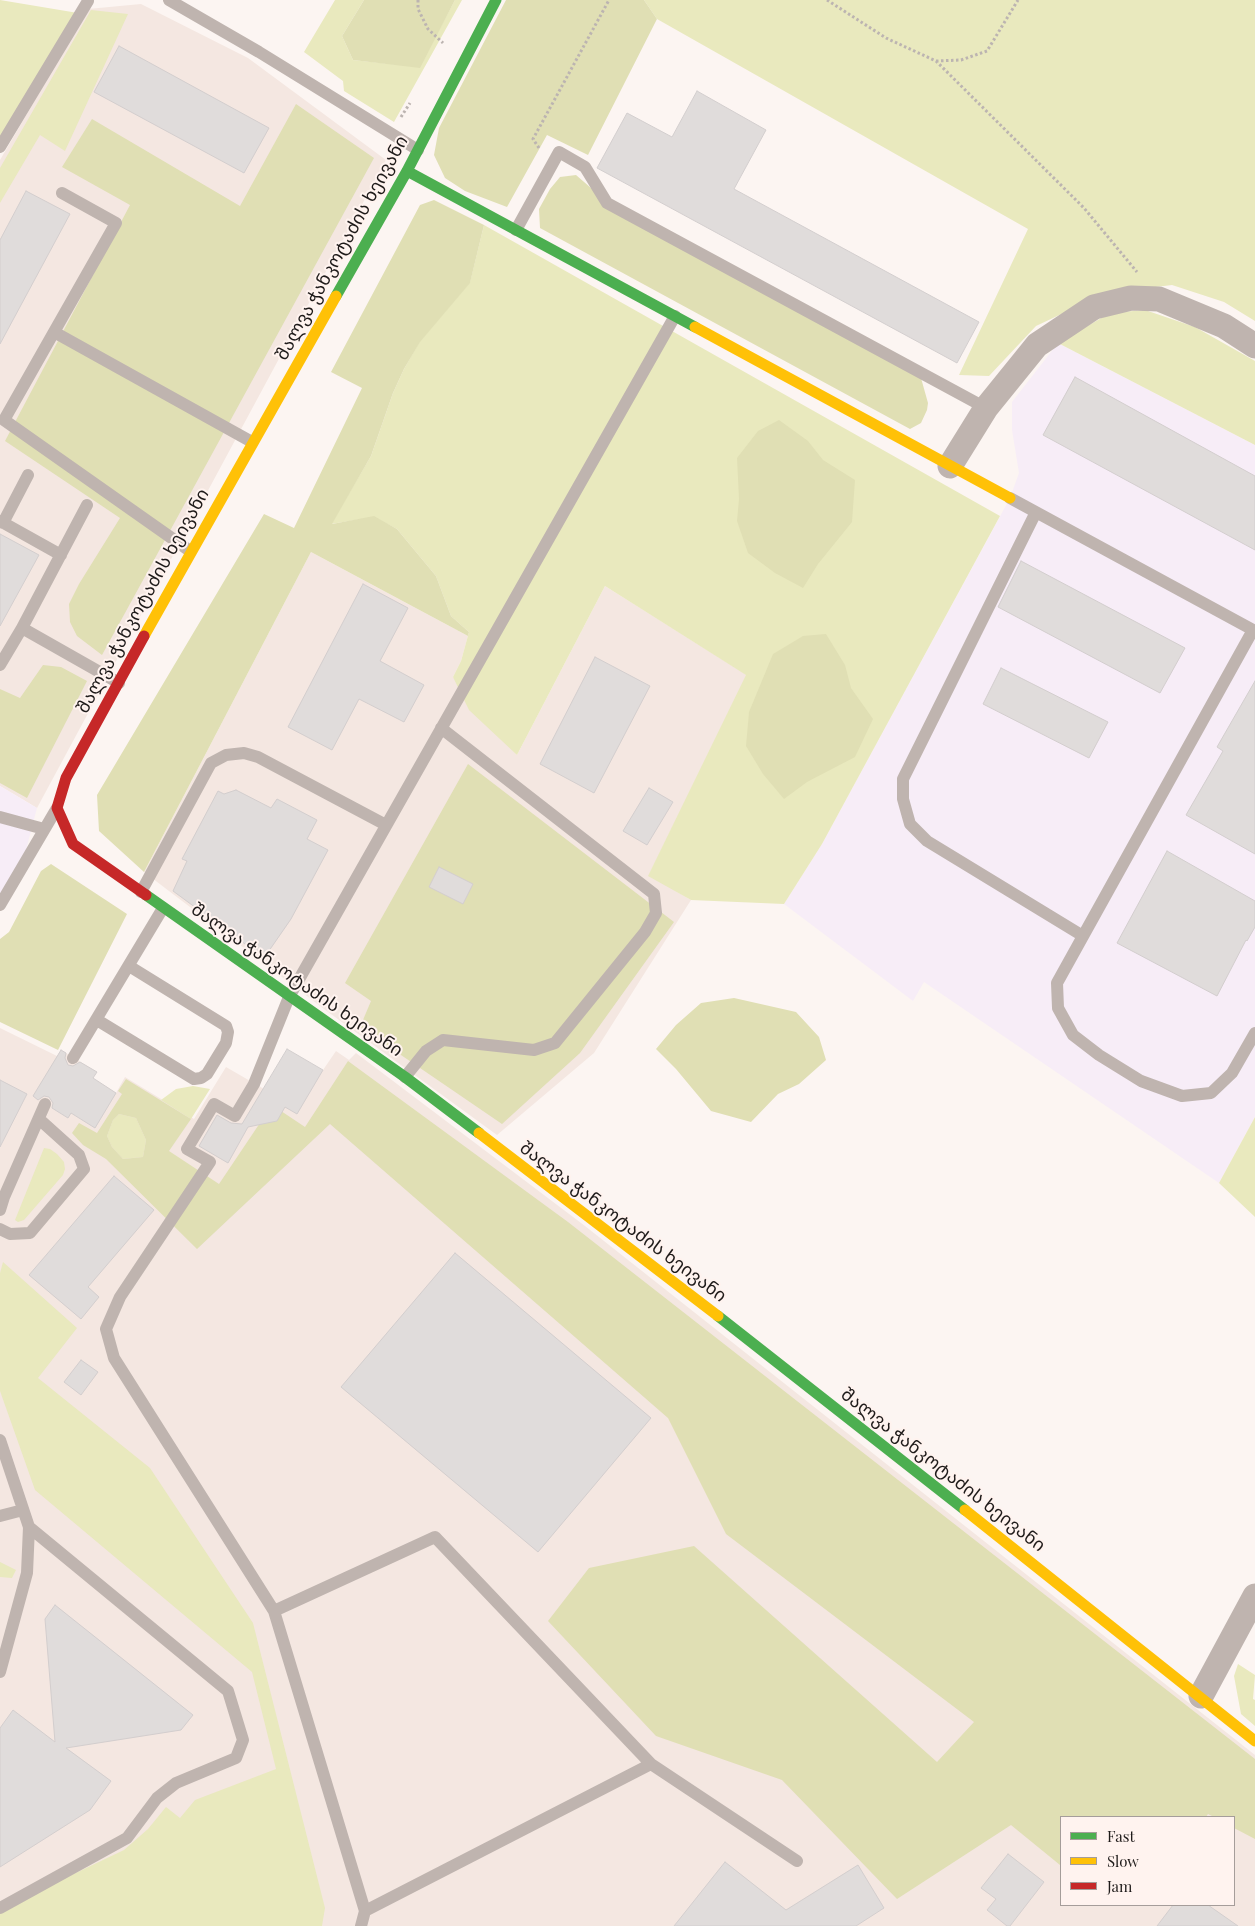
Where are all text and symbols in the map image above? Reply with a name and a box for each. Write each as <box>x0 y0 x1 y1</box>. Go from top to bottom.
street label: შალვა ჭანკოტაძის ხეივანი <box>271 132 413 364</box>
street label: შალვა ჭანკოტაძის ხეივანი <box>72 485 214 717</box>
street label: შალვა ჭანკოტაძის ხეივანი <box>187 899 407 1061</box>
street label: შალვა ჭანკოტაძის ხეივანი <box>515 1137 731 1307</box>
street label: შალვა ჭანკოტაძის ხეივანი <box>837 1384 1049 1556</box>
legend <box>1060 1816 1235 1906</box>
text: Fast <box>1107 1826 1135 1846</box>
text: Slow <box>1107 1851 1139 1871</box>
text: Jam <box>1107 1876 1132 1896</box>

